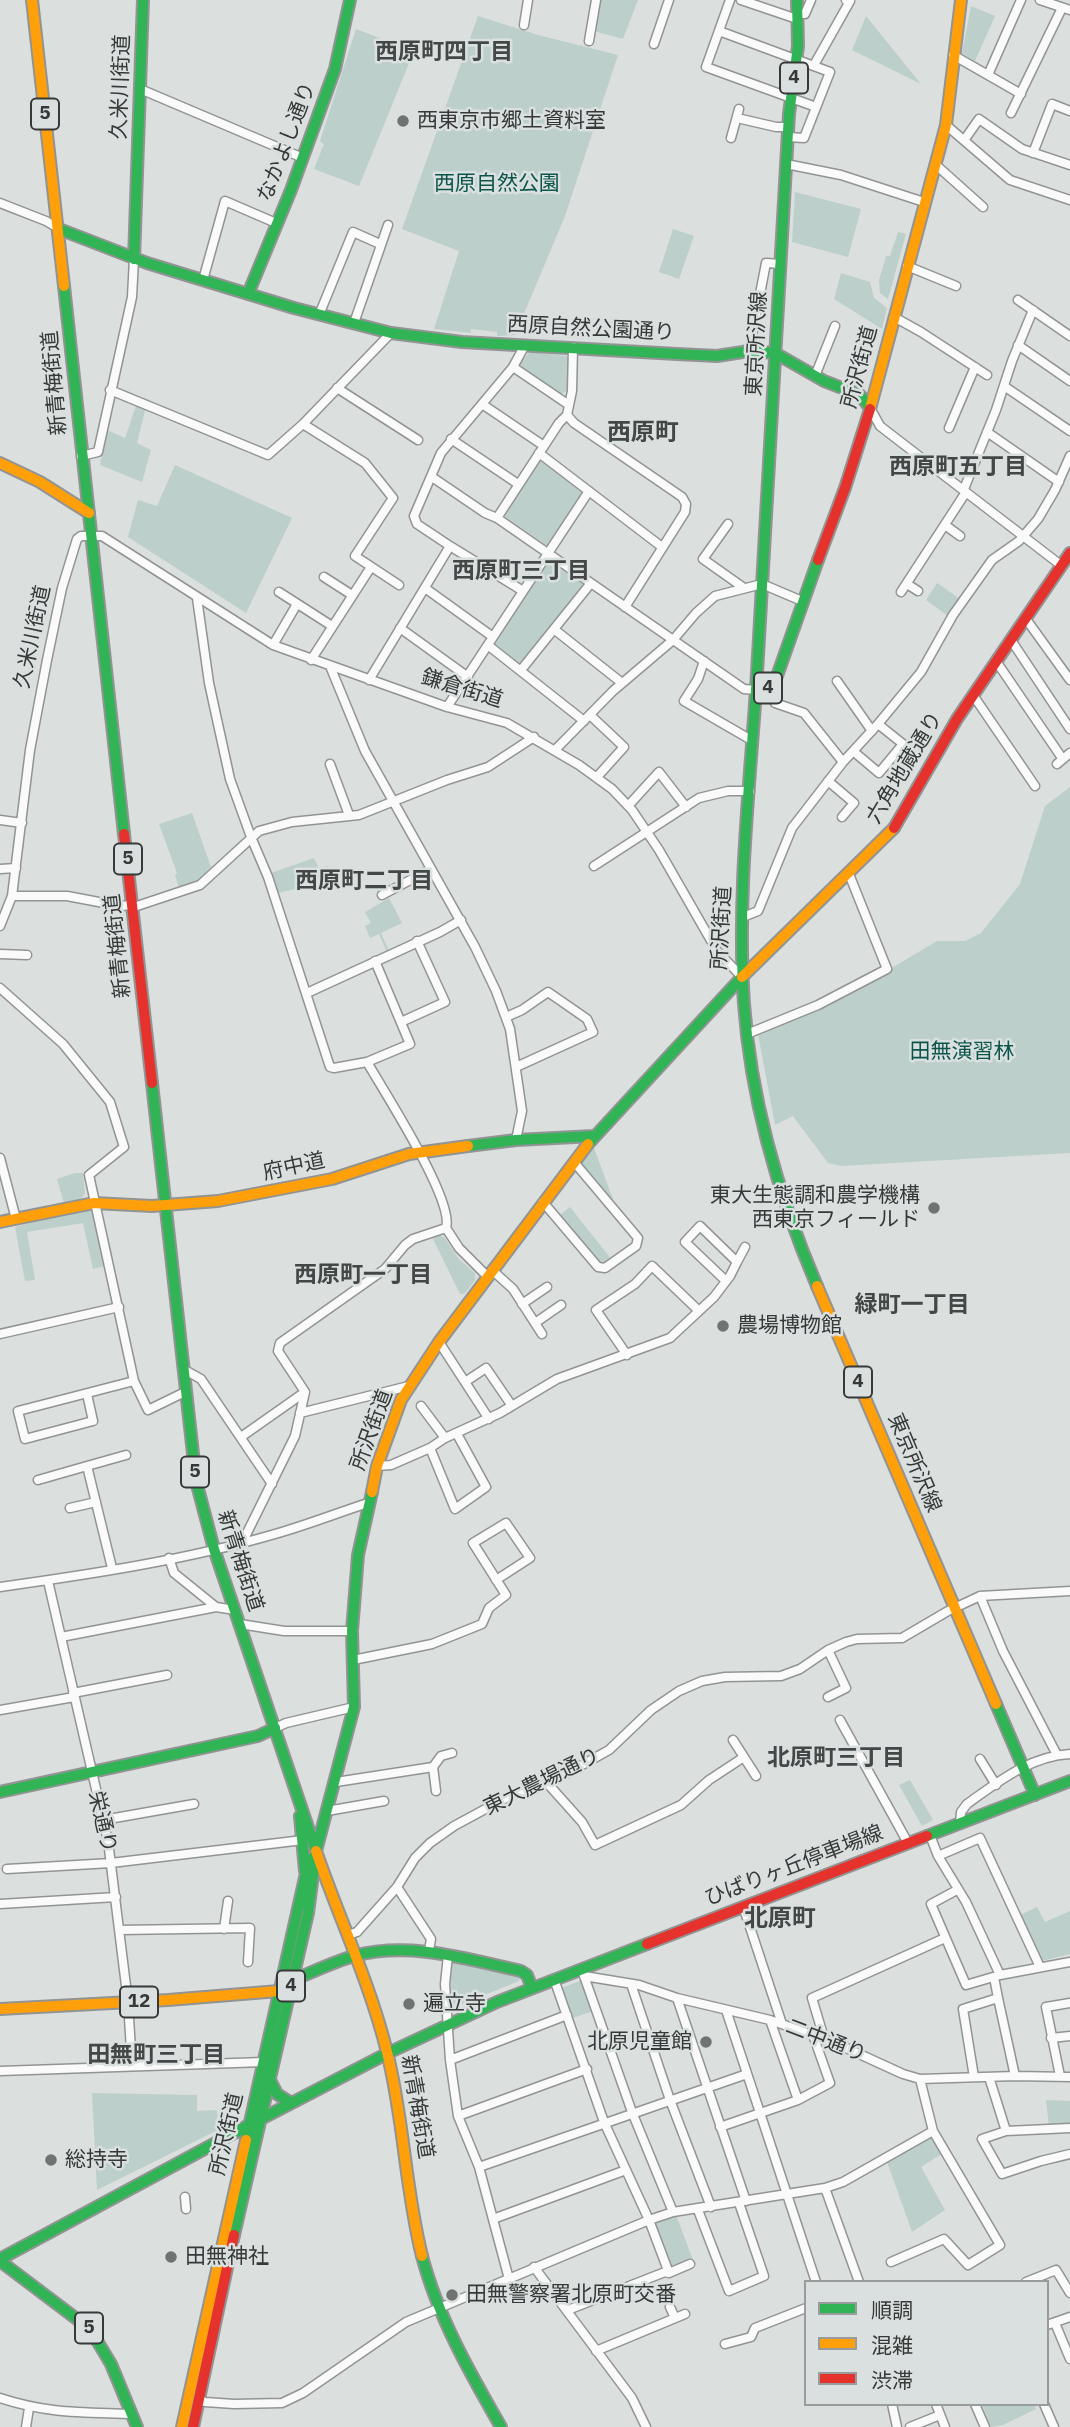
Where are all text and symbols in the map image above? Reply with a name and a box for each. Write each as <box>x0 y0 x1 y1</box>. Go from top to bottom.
street label: 久米川街道 <box>107 34 135 140</box>
district label: 西原町四丁目 <box>375 38 513 66</box>
road number: 4 <box>780 62 808 94</box>
street label: なかよし通り <box>253 79 321 205</box>
road number: 5 <box>31 98 59 130</box>
place label: 西東京市郷土資料室 <box>417 108 606 134</box>
marker: 西東京市郷土資料室 <box>395 113 411 129</box>
park label: 西原自然公園 <box>434 171 560 197</box>
street label: 東京所沢線 <box>742 291 772 397</box>
street label: 西原自然公園通り <box>506 312 676 346</box>
street label: 所沢街道 <box>837 323 883 411</box>
street label: 新青梅街道 <box>38 330 72 436</box>
district label: 西原町 <box>607 419 679 447</box>
district label: 西原町五丁目 <box>889 453 1027 481</box>
district label: 西原町三丁目 <box>452 557 590 585</box>
street label: 久米川街道 <box>10 583 56 691</box>
street label: 鎌倉街道 <box>418 665 506 713</box>
road number: 4 <box>754 673 782 704</box>
street label: 六角地蔵通り <box>862 708 948 828</box>
road number: 5 <box>114 844 142 874</box>
district label: 西原町二丁目 <box>295 867 433 895</box>
street label: 所沢街道 <box>707 885 737 971</box>
street label: 新青梅街道 <box>100 892 136 1000</box>
park label: 田無演習林 <box>910 1039 1014 1065</box>
street label: 府中道 <box>261 1148 327 1186</box>
place label: 東大生態調和農学機構 西東京フィールド <box>710 1183 920 1233</box>
marker: 東大生態調和農学機構 西東京フィールド <box>926 1200 942 1216</box>
district label: 西原町一丁目 <box>294 1261 432 1289</box>
district label: 緑町一丁目 <box>855 1291 969 1319</box>
place label: 農場博物館 <box>737 1313 842 1339</box>
marker: 農場博物館 <box>715 1318 731 1334</box>
road number: 4 <box>844 1366 872 1398</box>
street label: 所沢街道 <box>346 1386 398 1474</box>
street label: 東京所沢線 <box>882 1410 946 1516</box>
road number: 5 <box>181 1456 209 1488</box>
street label: 新青梅街道 <box>212 1507 268 1615</box>
street label: 東大農場通り <box>480 1743 604 1821</box>
district label: 北原町三丁目 <box>767 1744 905 1772</box>
street label: 栄通り <box>83 1788 121 1856</box>
street label: ひばりヶ丘停車場線 <box>701 1820 887 1912</box>
district label: 北原町 <box>744 1905 816 1933</box>
road number: 4 <box>277 1970 305 2002</box>
road number: 12 <box>120 1986 158 2018</box>
place label: 遍立寺 <box>423 1991 486 2017</box>
marker: 遍立寺 <box>401 1996 417 2012</box>
street label: 二中通り <box>782 2014 870 2068</box>
place label: 北原児童館 <box>587 2029 692 2055</box>
marker: 北原児童館 <box>698 2034 714 2050</box>
district label: 田無町三丁目 <box>87 2041 225 2069</box>
street label: 新青梅街道 <box>395 2053 439 2161</box>
street label: 所沢街道 <box>205 2090 249 2178</box>
place label: 総持寺 <box>65 2147 128 2173</box>
marker: 総持寺 <box>43 2152 59 2168</box>
place label: 田無神社 <box>185 2244 269 2270</box>
marker: 田無神社 <box>163 2249 179 2265</box>
legend <box>804 2280 1049 2406</box>
place label: 田無警察署北原町交番 <box>466 2282 676 2308</box>
marker: 田無警察署北原町交番 <box>444 2287 460 2303</box>
text: 順調 <box>871 2296 913 2324</box>
road number: 5 <box>75 2312 103 2344</box>
text: 混雑 <box>871 2331 913 2359</box>
text: 渋滞 <box>871 2366 913 2394</box>

